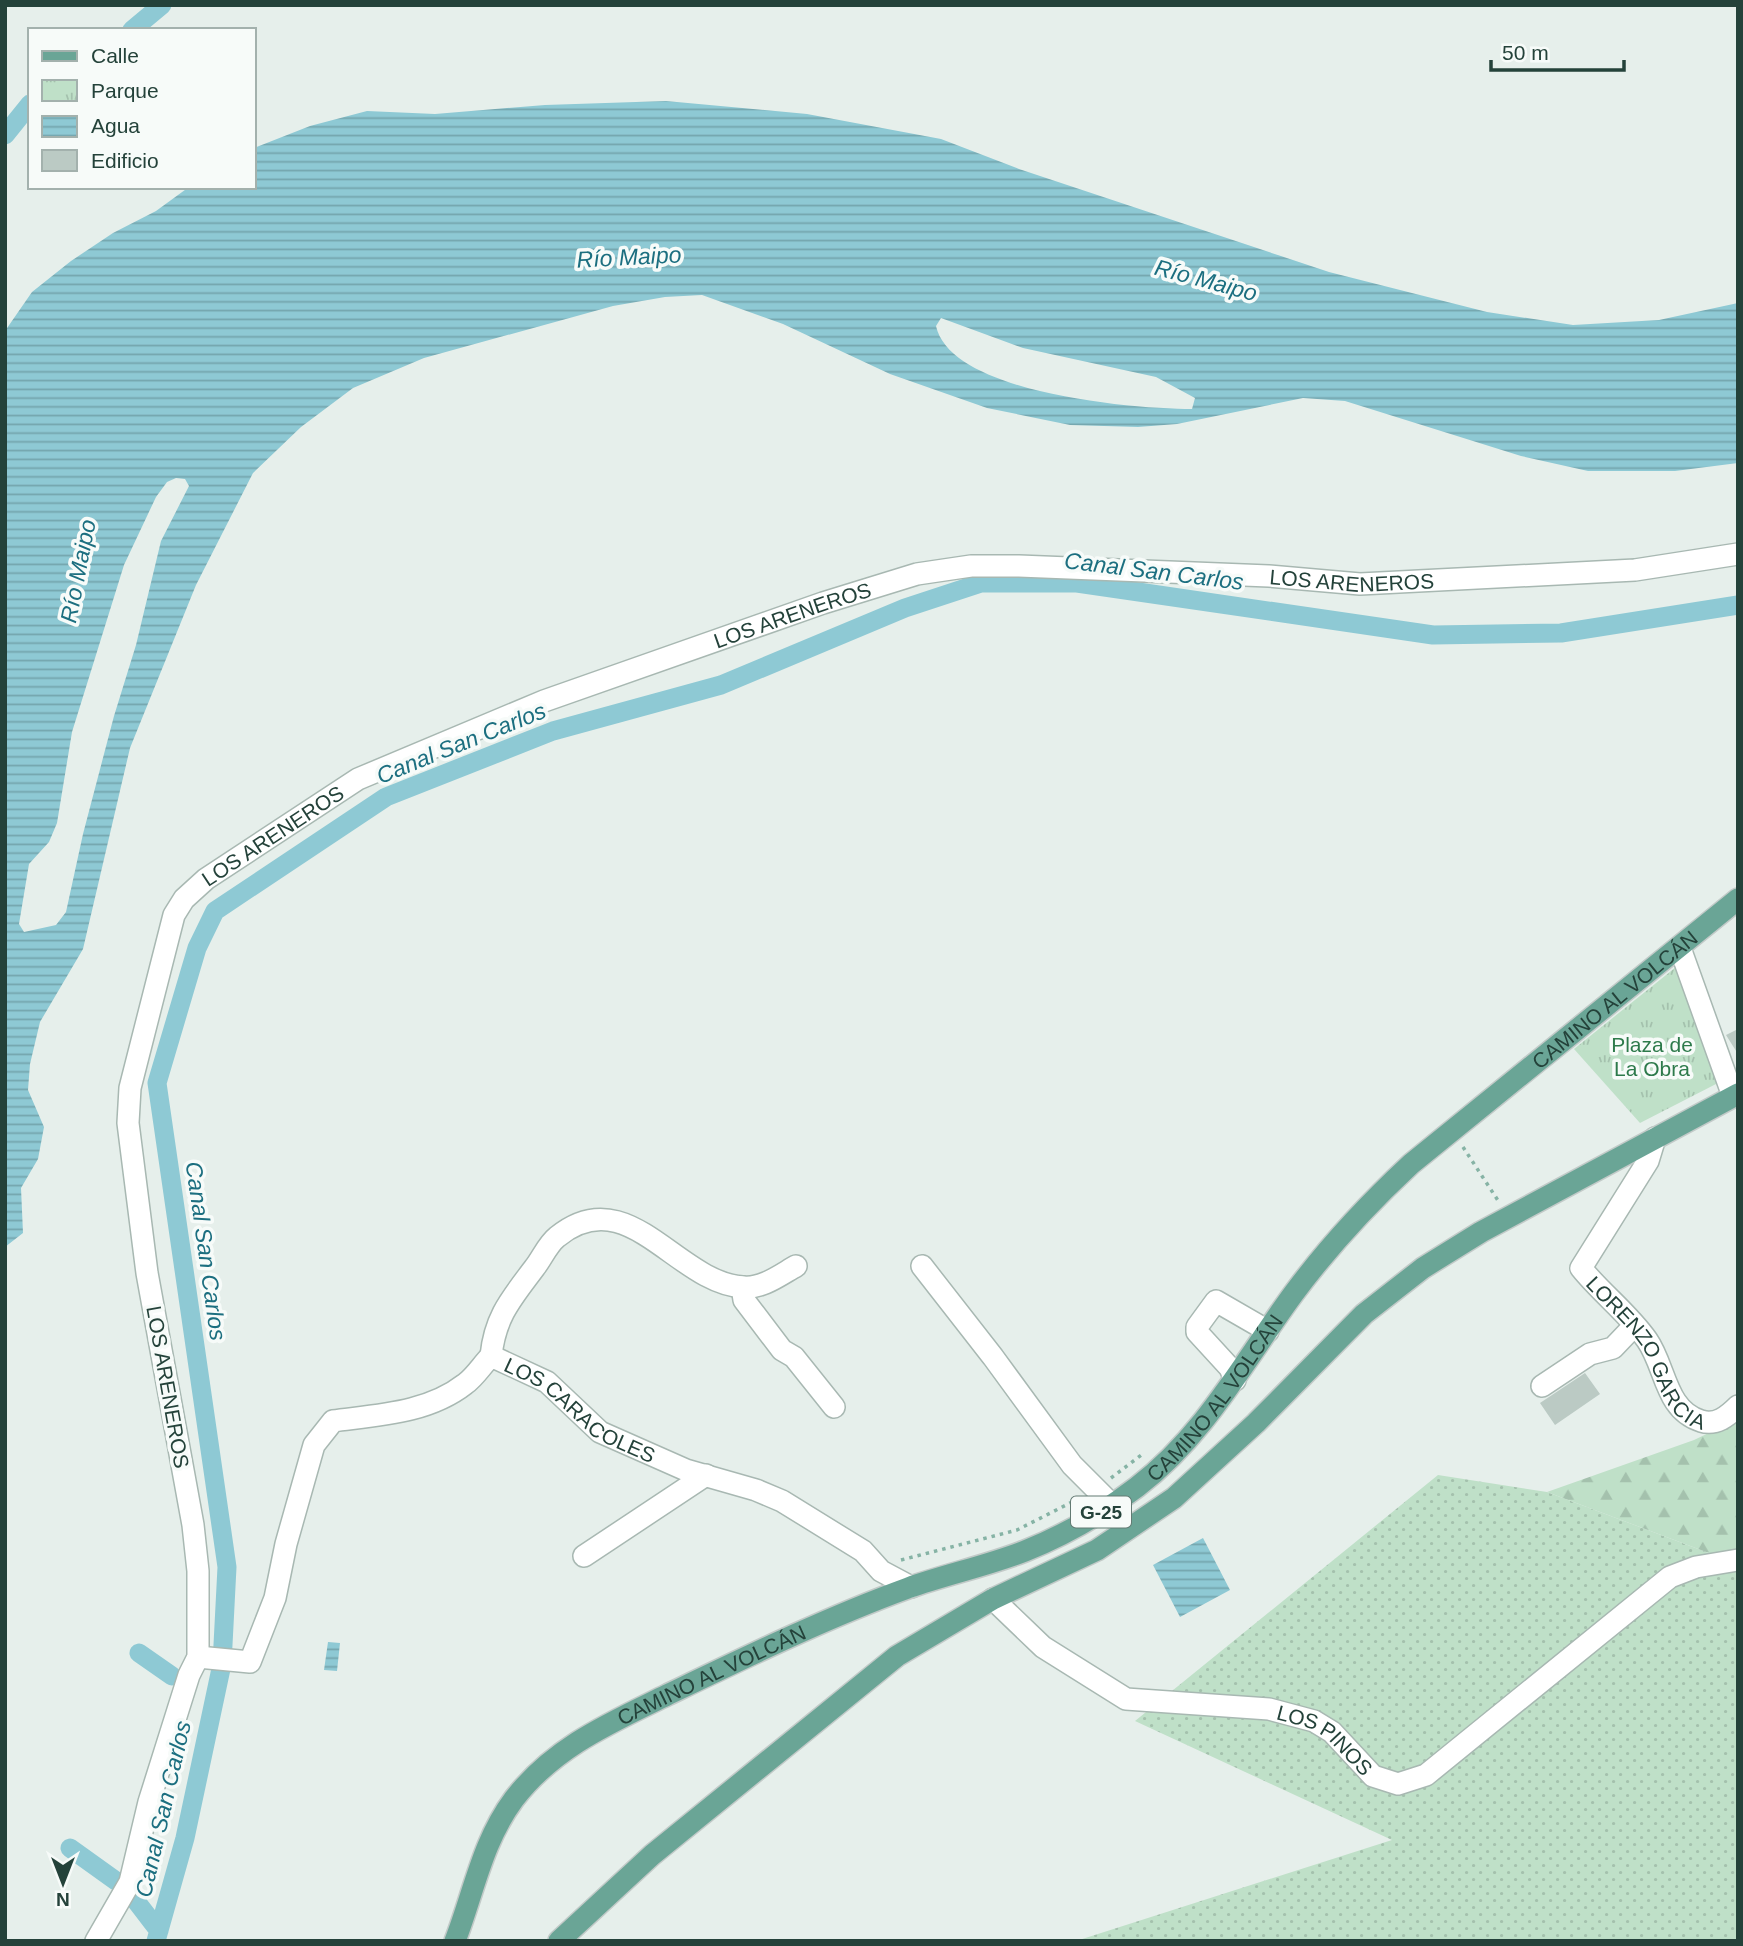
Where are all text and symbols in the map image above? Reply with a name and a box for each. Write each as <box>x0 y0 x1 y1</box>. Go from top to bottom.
legend <box>28 28 256 189</box>
scale bar <box>1491 28 1624 72</box>
text: 50 m <box>1502 41 1549 64</box>
text: Calle <box>91 44 139 67</box>
text: Parque <box>91 79 159 102</box>
text: Agua <box>91 114 140 137</box>
text: Edificio <box>91 149 159 172</box>
water label: Río Maipo <box>576 241 682 273</box>
water label: Río Maipo <box>1152 254 1260 306</box>
water label: Río Maipo <box>55 517 101 625</box>
water label: Canal San Carlos <box>1063 547 1246 595</box>
street label: LOS ARENEROS <box>1269 565 1435 596</box>
street label: LOS ARENEROS <box>711 577 874 652</box>
water label: Canal San Carlos <box>373 697 550 789</box>
street label: LOS ARENEROS <box>197 780 348 890</box>
street label: CAMINO AL VOLCÁN <box>1527 925 1702 1073</box>
park label: Plaza de La Obra <box>1611 1033 1693 1080</box>
water label: Canal San Carlos <box>181 1160 231 1343</box>
street label: LORENZO GARCIA <box>1582 1271 1709 1433</box>
street label: LOS ARENEROS <box>142 1304 194 1470</box>
street label: CAMINO AL VOLCÁN <box>1142 1310 1287 1486</box>
street label: LOS CARACOLES <box>501 1353 659 1467</box>
road number: G-25 <box>1071 1496 1131 1528</box>
street label: CAMINO AL VOLCÁN <box>613 1620 809 1729</box>
street label: LOS PINOS <box>1274 1700 1377 1780</box>
water label: Canal San Carlos <box>130 1718 196 1900</box>
north arrow <box>28 1848 98 1918</box>
text: N <box>56 1889 70 1910</box>

